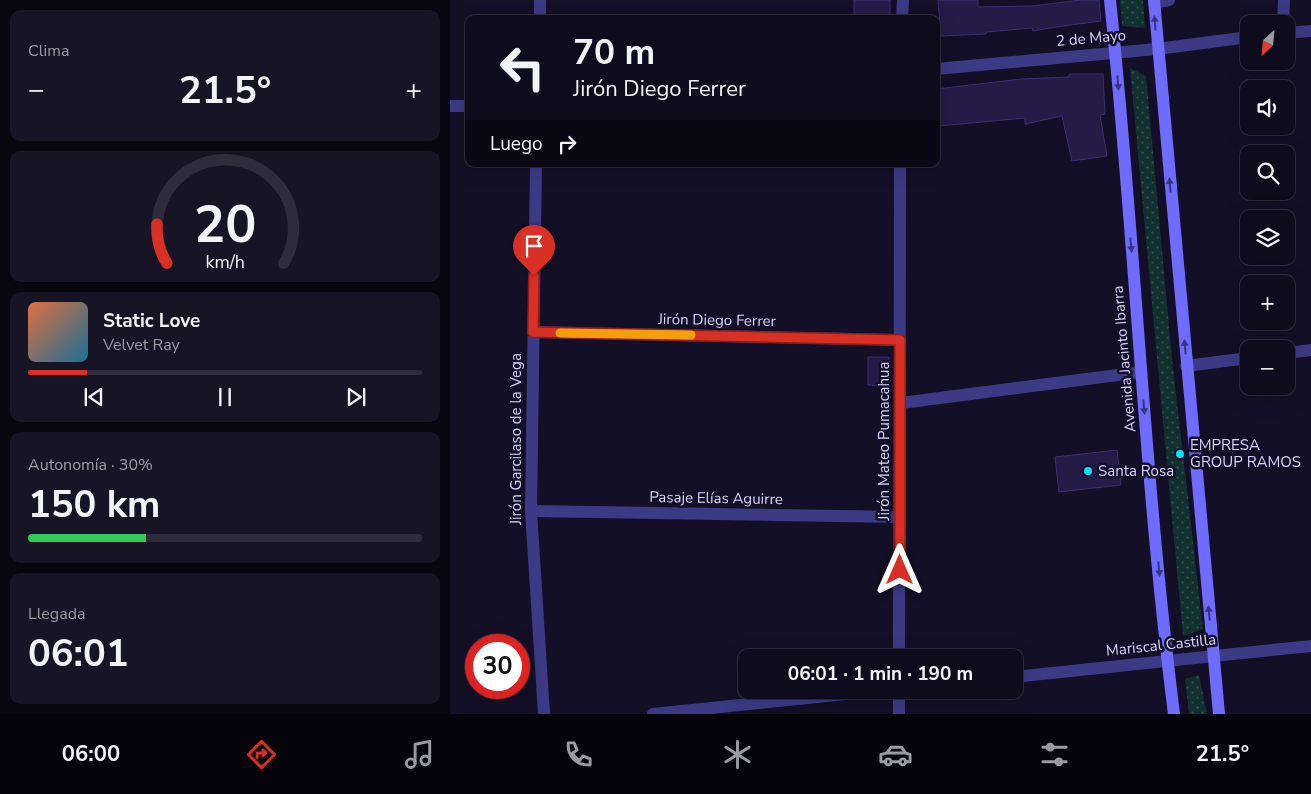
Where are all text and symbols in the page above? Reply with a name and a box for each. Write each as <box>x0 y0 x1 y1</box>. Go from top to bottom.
one-way arrow <box>1151 15 1159 31</box>
north arrow <box>1240 15 1295 70</box>
map controls <box>1240 15 1295 395</box>
street label: 2 de Mayo <box>1055 25 1127 51</box>
text: 70 m <box>573 29 655 76</box>
icon: left <box>490 35 555 100</box>
text: Clima <box>28 40 69 62</box>
text: 21.5° <box>179 65 271 116</box>
text: − <box>28 71 45 109</box>
text: + <box>405 71 422 109</box>
text: Jirón Diego Ferrer <box>573 74 746 104</box>
one-way arrow <box>1114 76 1122 92</box>
button: sound <box>1240 80 1295 135</box>
icon: right <box>553 130 581 158</box>
text: Luego <box>490 131 543 157</box>
button: search <box>1240 145 1295 200</box>
one-way arrow <box>1165 177 1173 193</box>
text: 20 <box>194 189 256 260</box>
button: layers <box>1240 210 1295 265</box>
pin <box>513 225 555 276</box>
icon: arrive <box>520 232 548 260</box>
one-way arrow <box>1127 238 1135 254</box>
text: km/h <box>205 250 245 274</box>
button: + <box>1240 275 1295 330</box>
street label: Avenida Jacinto Ibarra <box>1108 285 1140 433</box>
text: Static Love <box>103 308 200 334</box>
street label: Jirón Diego Ferrer <box>657 309 777 331</box>
text: Velvet Ray <box>103 334 180 356</box>
one-way arrow <box>1180 339 1188 355</box>
button: − <box>1240 340 1295 395</box>
street label: Jirón Garcilaso de la Vega <box>506 353 526 526</box>
street label: Jirón Mateo Pumacahua <box>874 362 894 521</box>
icon: previous <box>80 383 108 411</box>
icon: pause <box>211 383 239 411</box>
icon: next <box>342 383 370 411</box>
one-way arrow <box>1140 400 1148 416</box>
place label: EMPRESA GROUP RAMOS <box>1190 435 1301 472</box>
marker: EMPRESA GROUP RAMOS <box>1174 448 1186 460</box>
text: Autonomía · 30% <box>28 454 153 476</box>
place label: Santa Rosa <box>1098 461 1174 481</box>
marker: Santa Rosa <box>1082 465 1094 477</box>
text: 150 km <box>28 479 160 530</box>
street label: Pasaje Elías Aguirre <box>649 487 783 509</box>
position arrow <box>873 543 925 595</box>
one-way arrow <box>1155 561 1163 577</box>
text: Llegada <box>28 603 86 625</box>
one-way arrow <box>1204 605 1212 621</box>
text: 06:01 <box>28 628 129 679</box>
street label: Mariscal Castilla <box>1105 629 1217 661</box>
speed limit sign: 30 <box>465 634 530 699</box>
text: 06:01 · 1 min · 190 m <box>788 661 973 687</box>
icon: directions <box>244 737 279 772</box>
icon: music <box>402 737 437 772</box>
icon: phone <box>561 737 596 772</box>
icon: climate <box>720 737 755 772</box>
icon: car <box>878 737 913 772</box>
icon: filters <box>1037 737 1072 772</box>
text: 06:00 <box>62 739 120 769</box>
text: 21.5° <box>1196 739 1249 769</box>

